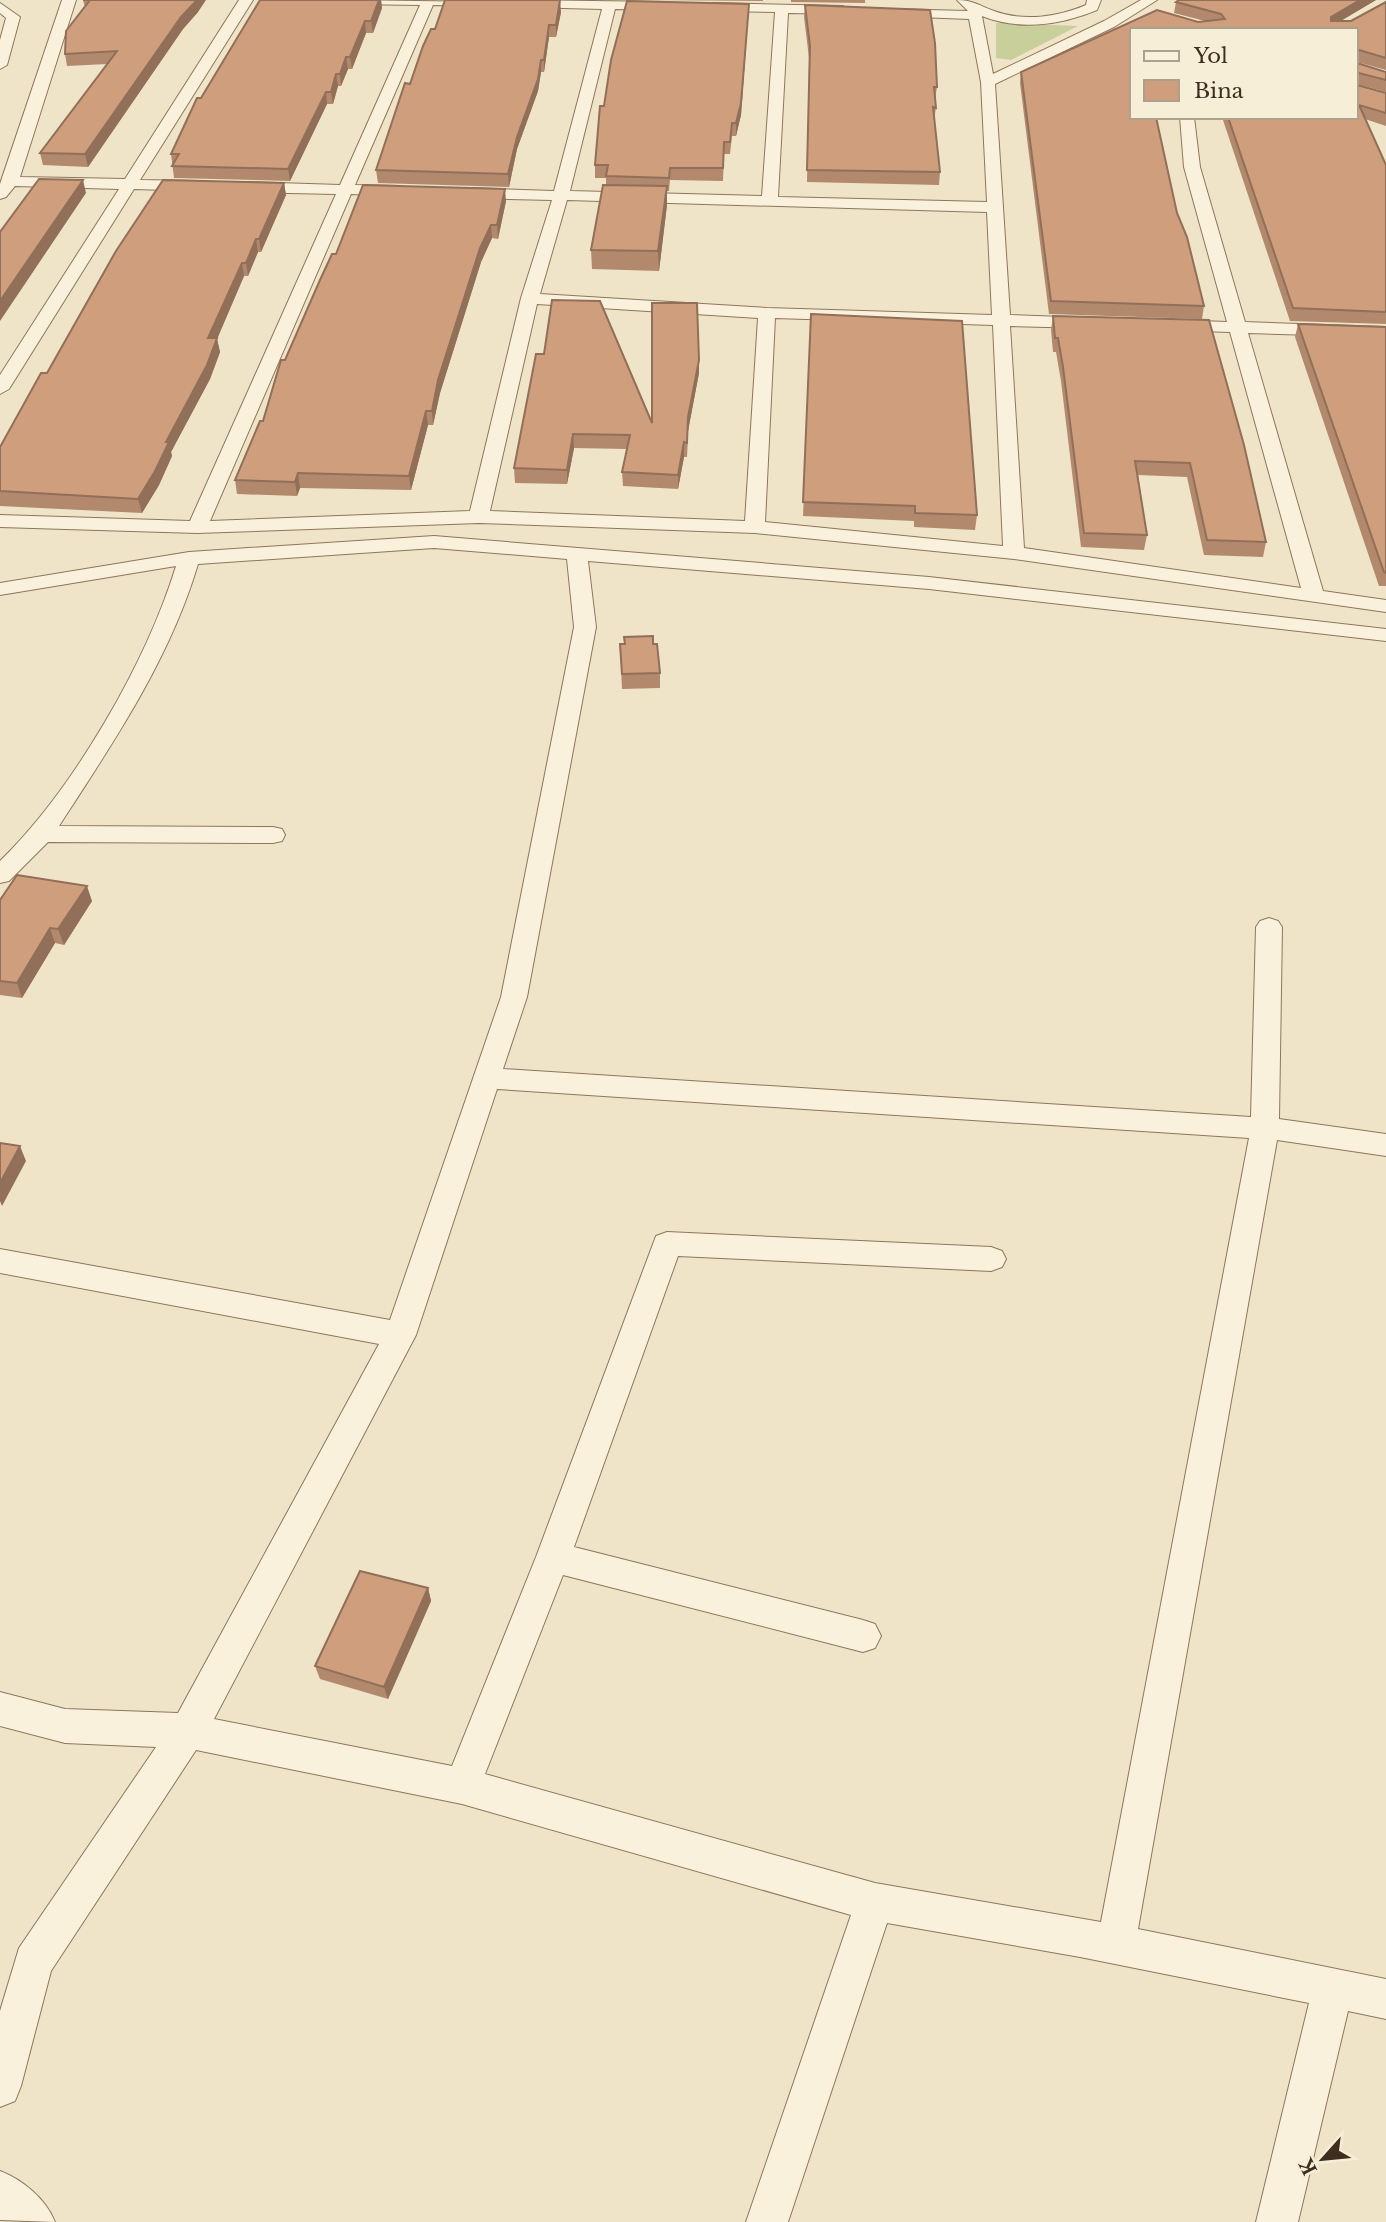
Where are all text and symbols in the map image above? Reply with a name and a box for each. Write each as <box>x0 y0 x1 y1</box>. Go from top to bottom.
legend <box>1130 28 1358 119</box>
text: Yol <box>1193 43 1228 69</box>
text: Bina <box>1194 78 1244 104</box>
north arrow <box>1288 2124 1358 2194</box>
text: K <box>1294 2153 1322 2179</box>

